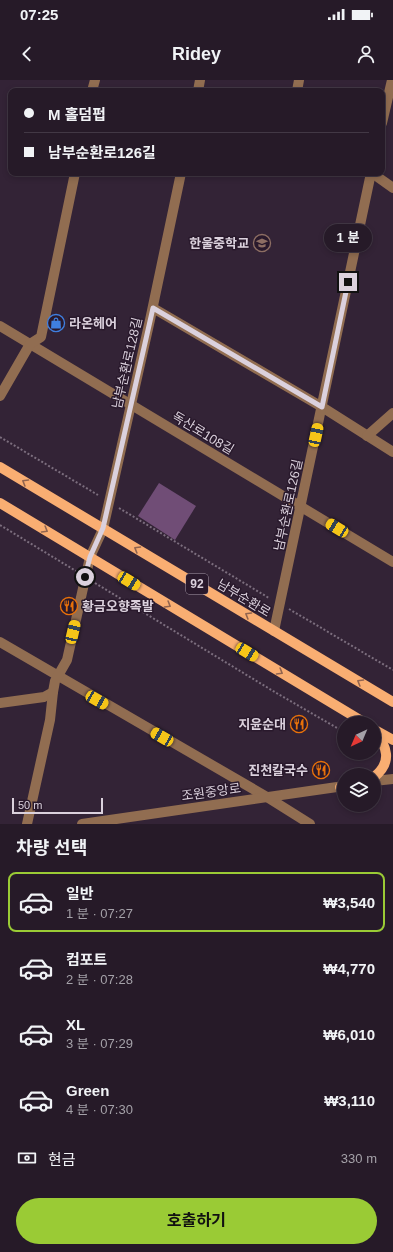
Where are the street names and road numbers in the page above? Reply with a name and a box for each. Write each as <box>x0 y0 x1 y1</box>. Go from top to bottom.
street label: 남부순환로128길 <box>109 316 145 410</box>
street label: 독산로108길 <box>169 409 237 457</box>
street label: 남부순환로126길 <box>271 458 305 552</box>
road number: 92 <box>186 574 208 594</box>
street label: 남부순환로 <box>215 576 274 620</box>
street label: 조원중앙로 <box>180 780 242 804</box>

